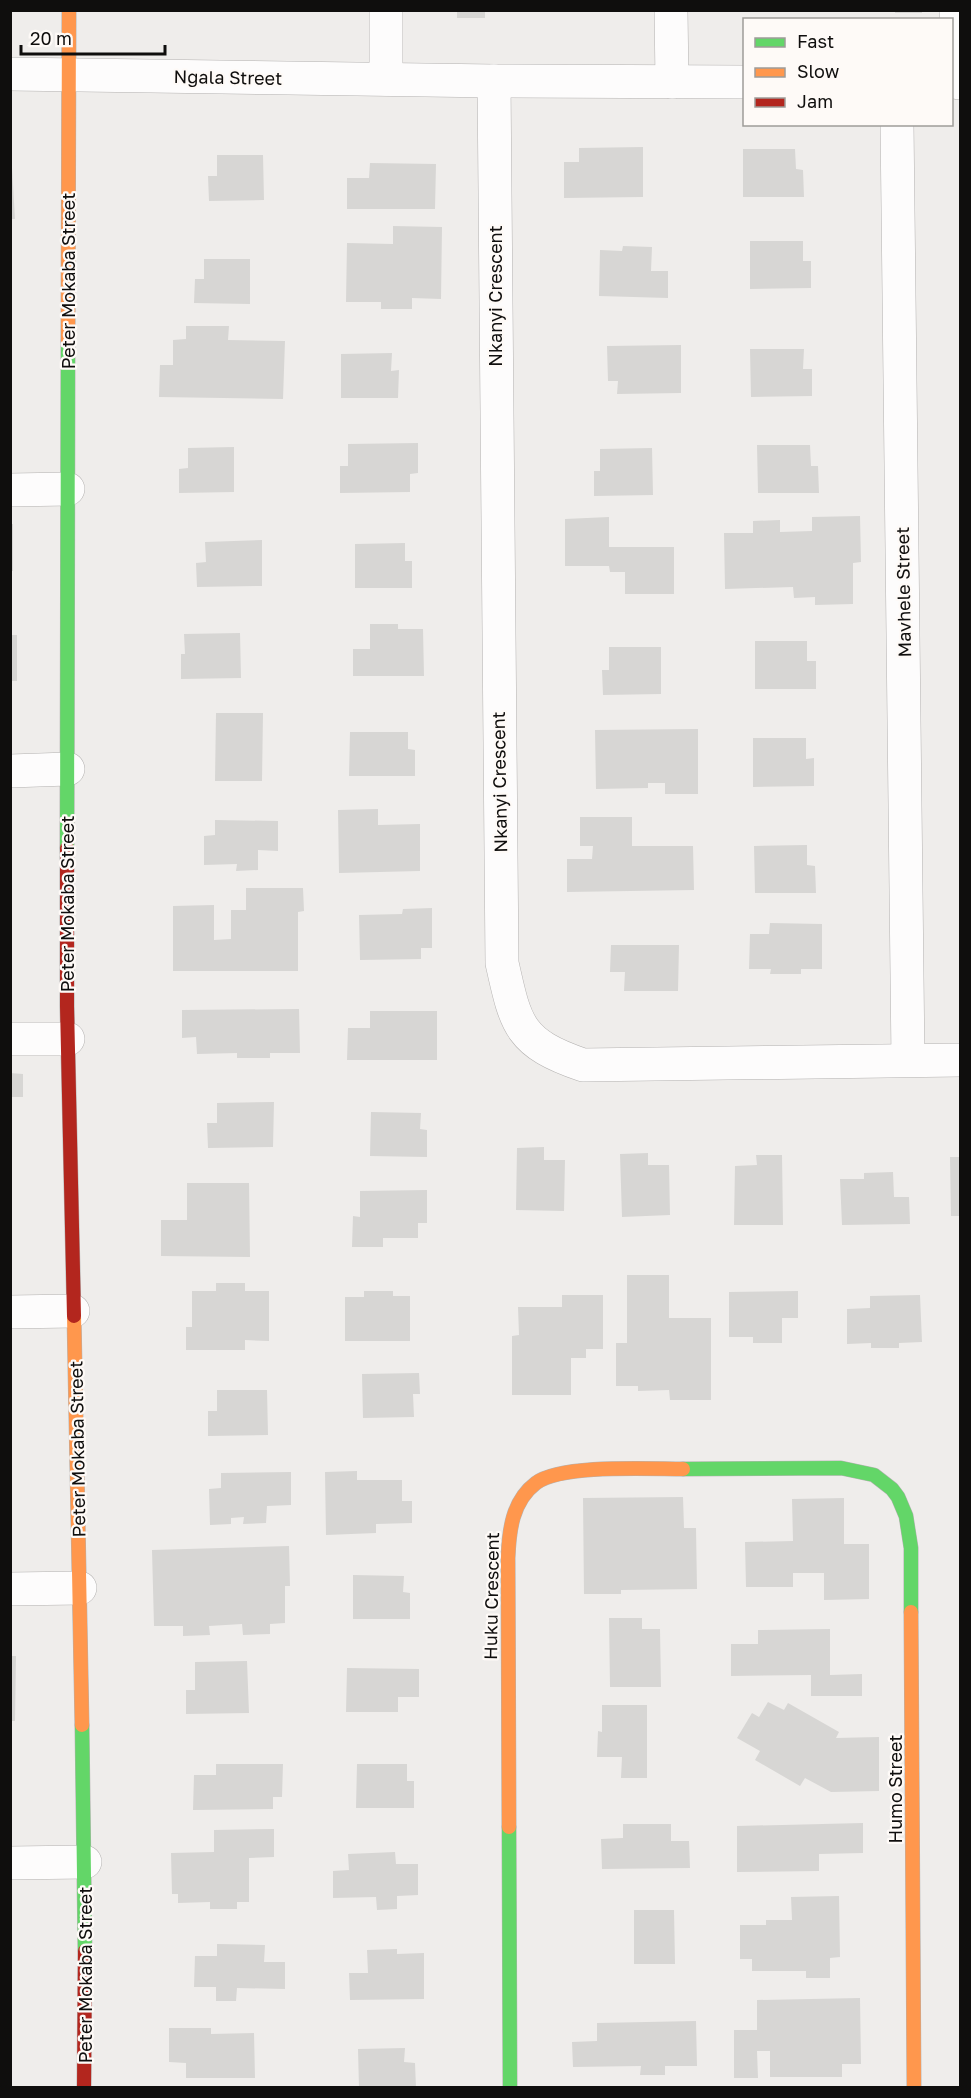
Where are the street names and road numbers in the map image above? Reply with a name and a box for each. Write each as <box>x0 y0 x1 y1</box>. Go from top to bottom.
street label: Ngala Street <box>173 65 283 89</box>
street label: Peter Mokaba Street <box>57 193 79 369</box>
street label: Nkanyi Crescent <box>484 225 506 367</box>
street label: Mavhele Street <box>891 526 915 658</box>
street label: Nkanyi Crescent <box>487 711 511 853</box>
street label: Peter Mokaba Street <box>56 816 78 992</box>
street label: Peter Mokaba Street <box>64 1360 90 1538</box>
street label: Huku Crescent <box>479 1532 503 1660</box>
street label: Humo Street <box>884 1734 906 1844</box>
street label: Peter Mokaba Street <box>74 1887 96 2063</box>

